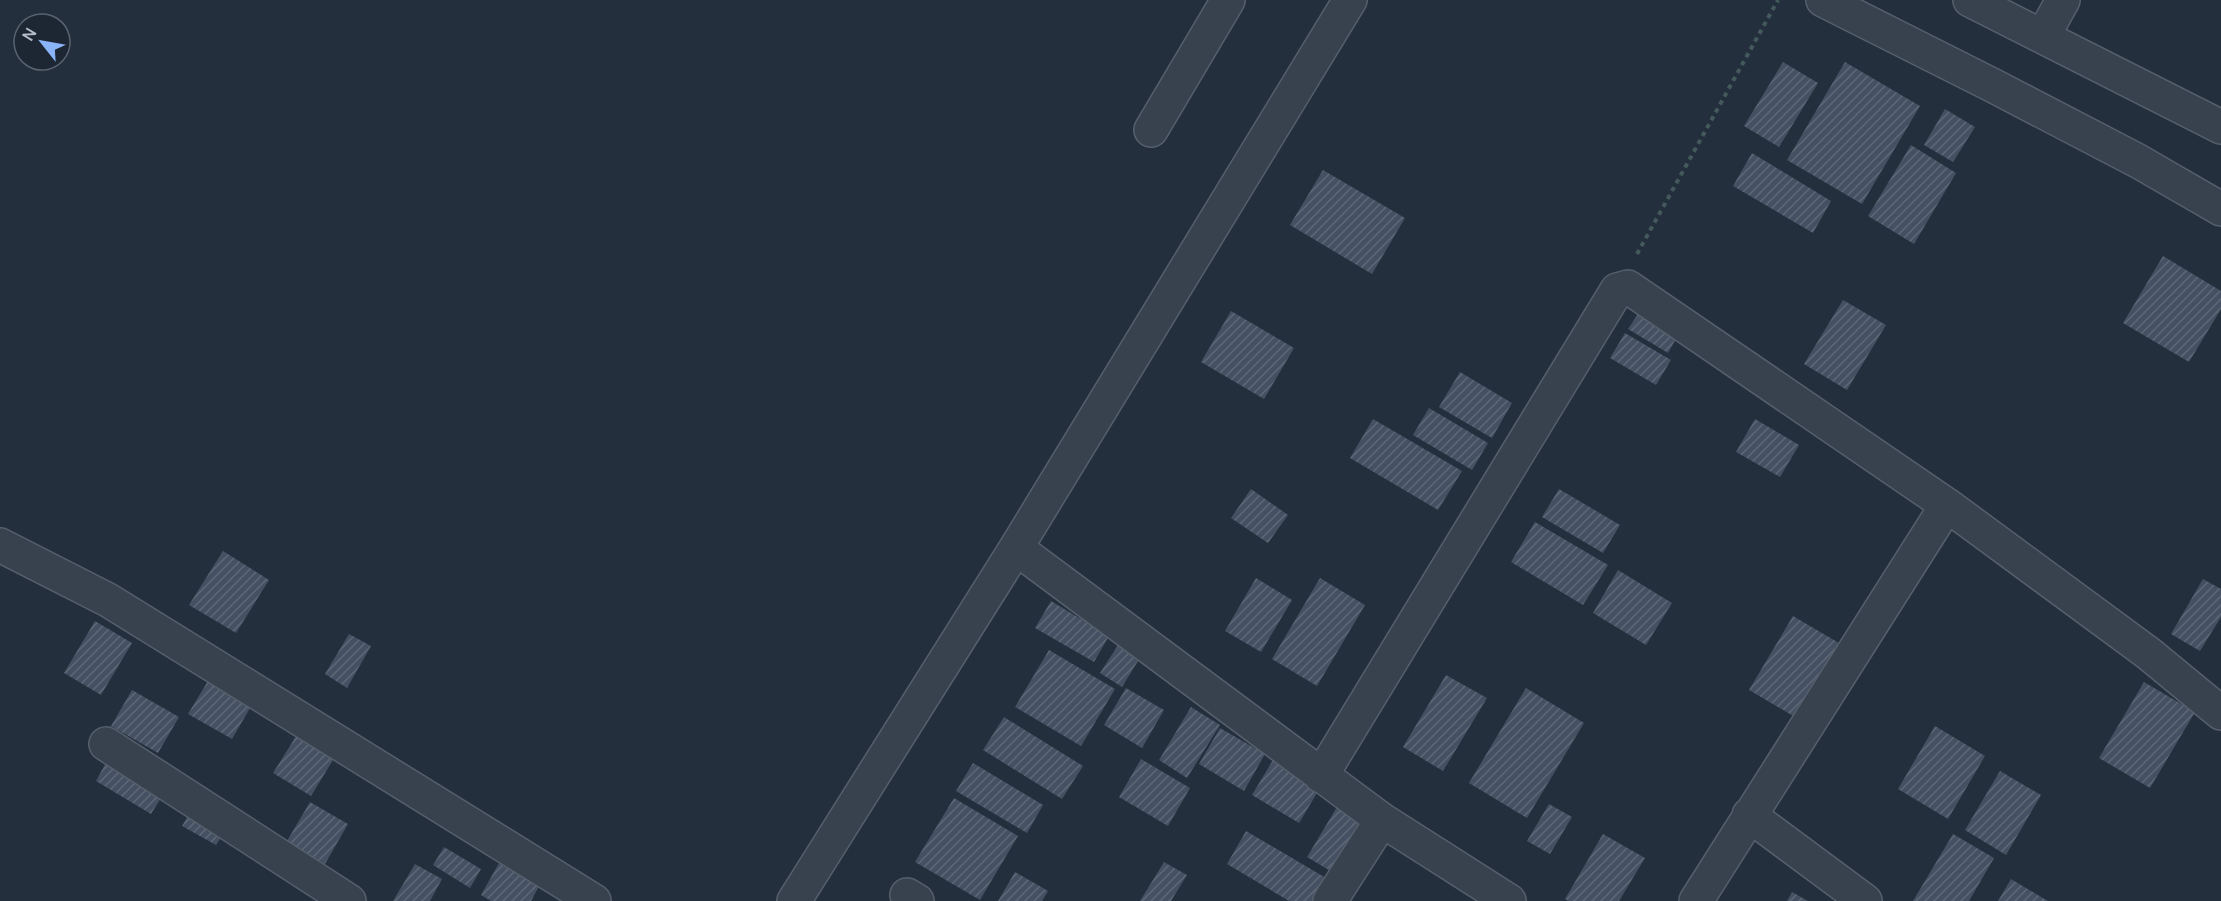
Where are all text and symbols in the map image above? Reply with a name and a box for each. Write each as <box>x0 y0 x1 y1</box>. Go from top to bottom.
north arrow <box>12 12 72 72</box>
text: N <box>17 24 42 45</box>

